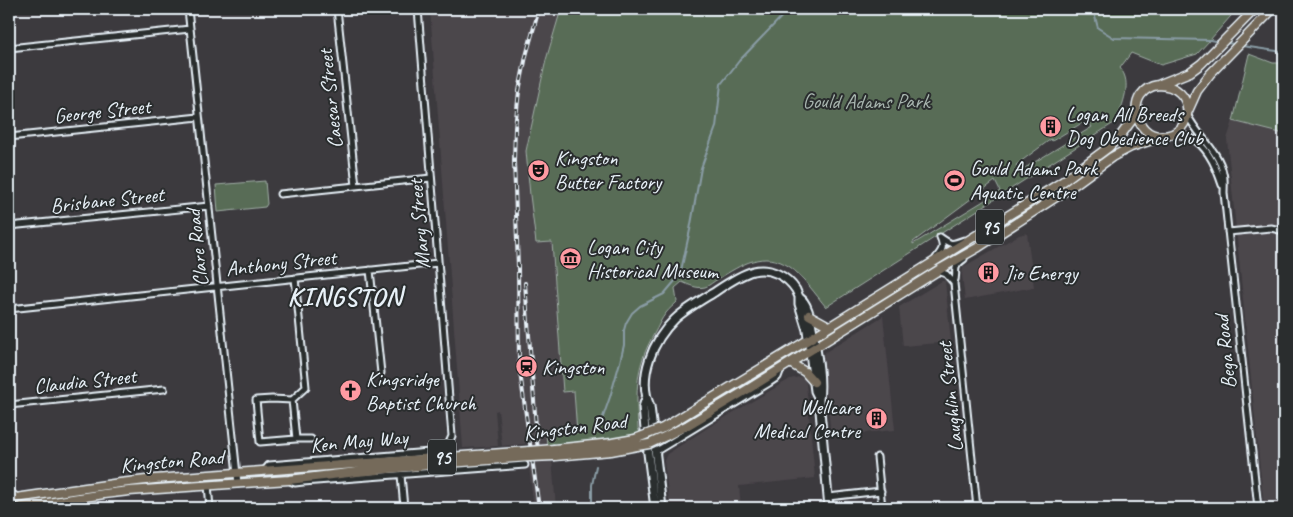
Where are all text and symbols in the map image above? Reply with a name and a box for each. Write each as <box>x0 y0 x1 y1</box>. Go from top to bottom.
street label: Caesar Street <box>312 46 348 150</box>
park label: Gould Adams Park <box>802 88 932 114</box>
street label: George Street <box>53 93 153 129</box>
place label: Logan All Breeds Dog Obedience Club <box>1066 101 1205 151</box>
building icon: Logan All Breeds Dog Obedience Club <box>1038 114 1062 138</box>
place label: Kingston Butter Factory <box>555 145 663 195</box>
place label: Gould Adams Park Aquatic Centre <box>970 155 1099 205</box>
theatre icon: Kingston Butter Factory <box>527 158 551 182</box>
sports icon: Gould Adams Park Aquatic Centre <box>942 168 966 192</box>
street label: Mary Street <box>402 176 436 270</box>
street label: Brisbane Street <box>49 181 167 219</box>
street label: Clare Road <box>180 205 214 288</box>
road number: 95 <box>976 210 1004 244</box>
place label: Logan City Historical Museum <box>587 234 720 284</box>
street label: Anthony Street <box>225 244 339 282</box>
museum icon: Logan City Historical Museum <box>559 247 583 271</box>
place label: Jio Energy <box>1004 260 1079 286</box>
building icon: Jio Energy <box>977 261 1001 285</box>
district label: KINGSTON <box>287 280 406 313</box>
street label: Bega Road <box>1208 310 1242 390</box>
street label: Laughlin Street <box>931 339 969 453</box>
place label: Kingston <box>542 354 605 380</box>
station icon: Kingston <box>514 355 538 379</box>
street label: Claudia Street <box>33 363 139 399</box>
place label: Kingsridge Baptist Church <box>366 366 477 416</box>
church icon: Kingsridge Baptist Church <box>338 379 362 403</box>
place label: Wellcare Medical Centre <box>754 394 861 444</box>
street label: Kingston Road <box>522 407 631 446</box>
building icon: Wellcare Medical Centre <box>864 407 888 431</box>
street label: Ken May Way <box>309 424 411 458</box>
road number: 95 <box>428 440 456 474</box>
street label: Kingston Road <box>119 443 227 478</box>

